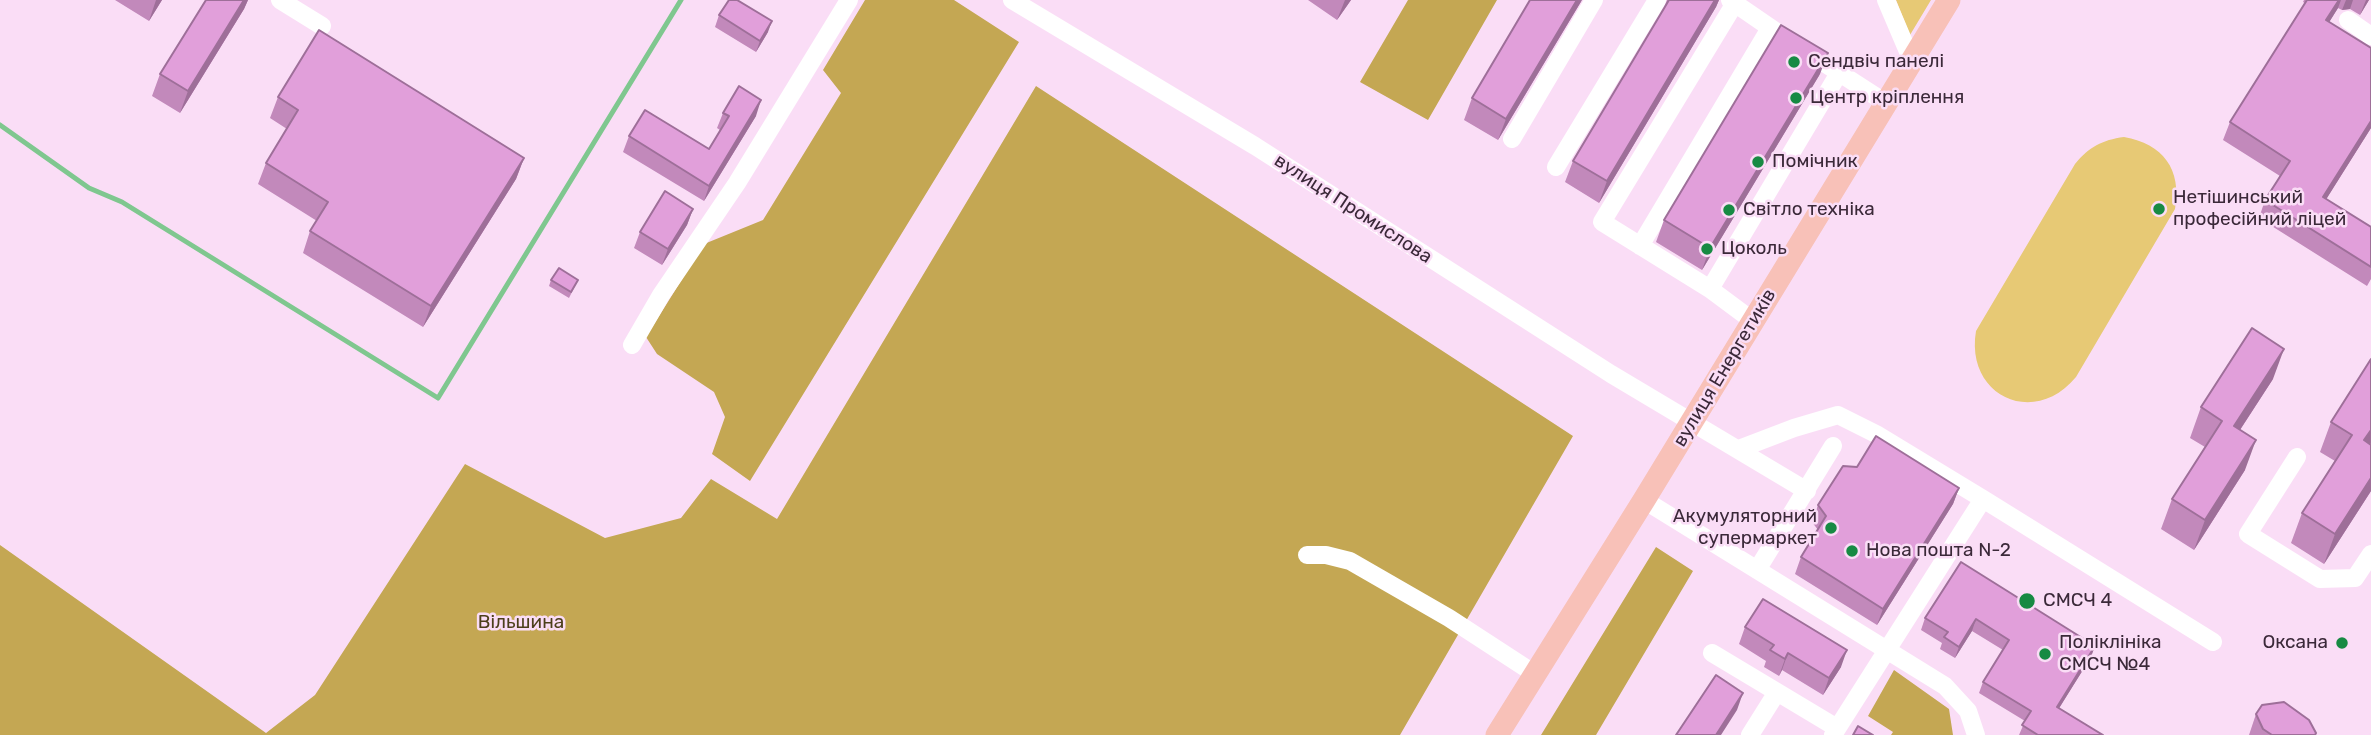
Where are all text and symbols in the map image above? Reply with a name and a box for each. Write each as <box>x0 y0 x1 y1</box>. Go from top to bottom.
place label: Сендвіч панелі <box>1808 51 1944 73</box>
marker: Сендвіч панелі <box>1786 54 1802 70</box>
place label: Центр кріплення <box>1810 87 1964 109</box>
marker: Центр кріплення <box>1788 90 1804 106</box>
street label: вулиця Промислова <box>1270 149 1436 269</box>
place label: Помічник <box>1772 151 1858 173</box>
marker: Помічник <box>1750 154 1766 170</box>
place label: Нетішинський професійний ліцей <box>2173 187 2346 231</box>
place label: Світло техніка <box>1743 199 1875 221</box>
marker: Нетішинський професійний ліцей <box>2151 201 2167 217</box>
marker: Світло техніка <box>1721 202 1737 218</box>
place label: Цоколь <box>1721 238 1787 260</box>
marker: Цоколь <box>1699 241 1715 257</box>
street label: вулиця Енергетиків <box>1669 285 1781 451</box>
place label: Акумуляторний супермаркет <box>1673 506 1817 550</box>
marker: Акумуляторний супермаркет <box>1823 520 1839 536</box>
place label: Нова пошта N-2 <box>1866 540 2011 562</box>
marker: Нова пошта N-2 <box>1844 543 1860 559</box>
place label: СМСЧ 4 <box>2043 590 2112 612</box>
marker: СМСЧ 4 <box>2017 591 2037 611</box>
park label: Вільшина <box>478 612 564 634</box>
place label: Поліклініка СМСЧ №4 <box>2059 632 2162 676</box>
place label: Оксана <box>2262 632 2328 654</box>
marker: Оксана <box>2334 635 2350 651</box>
marker: Поліклініка СМСЧ №4 <box>2037 646 2053 662</box>

